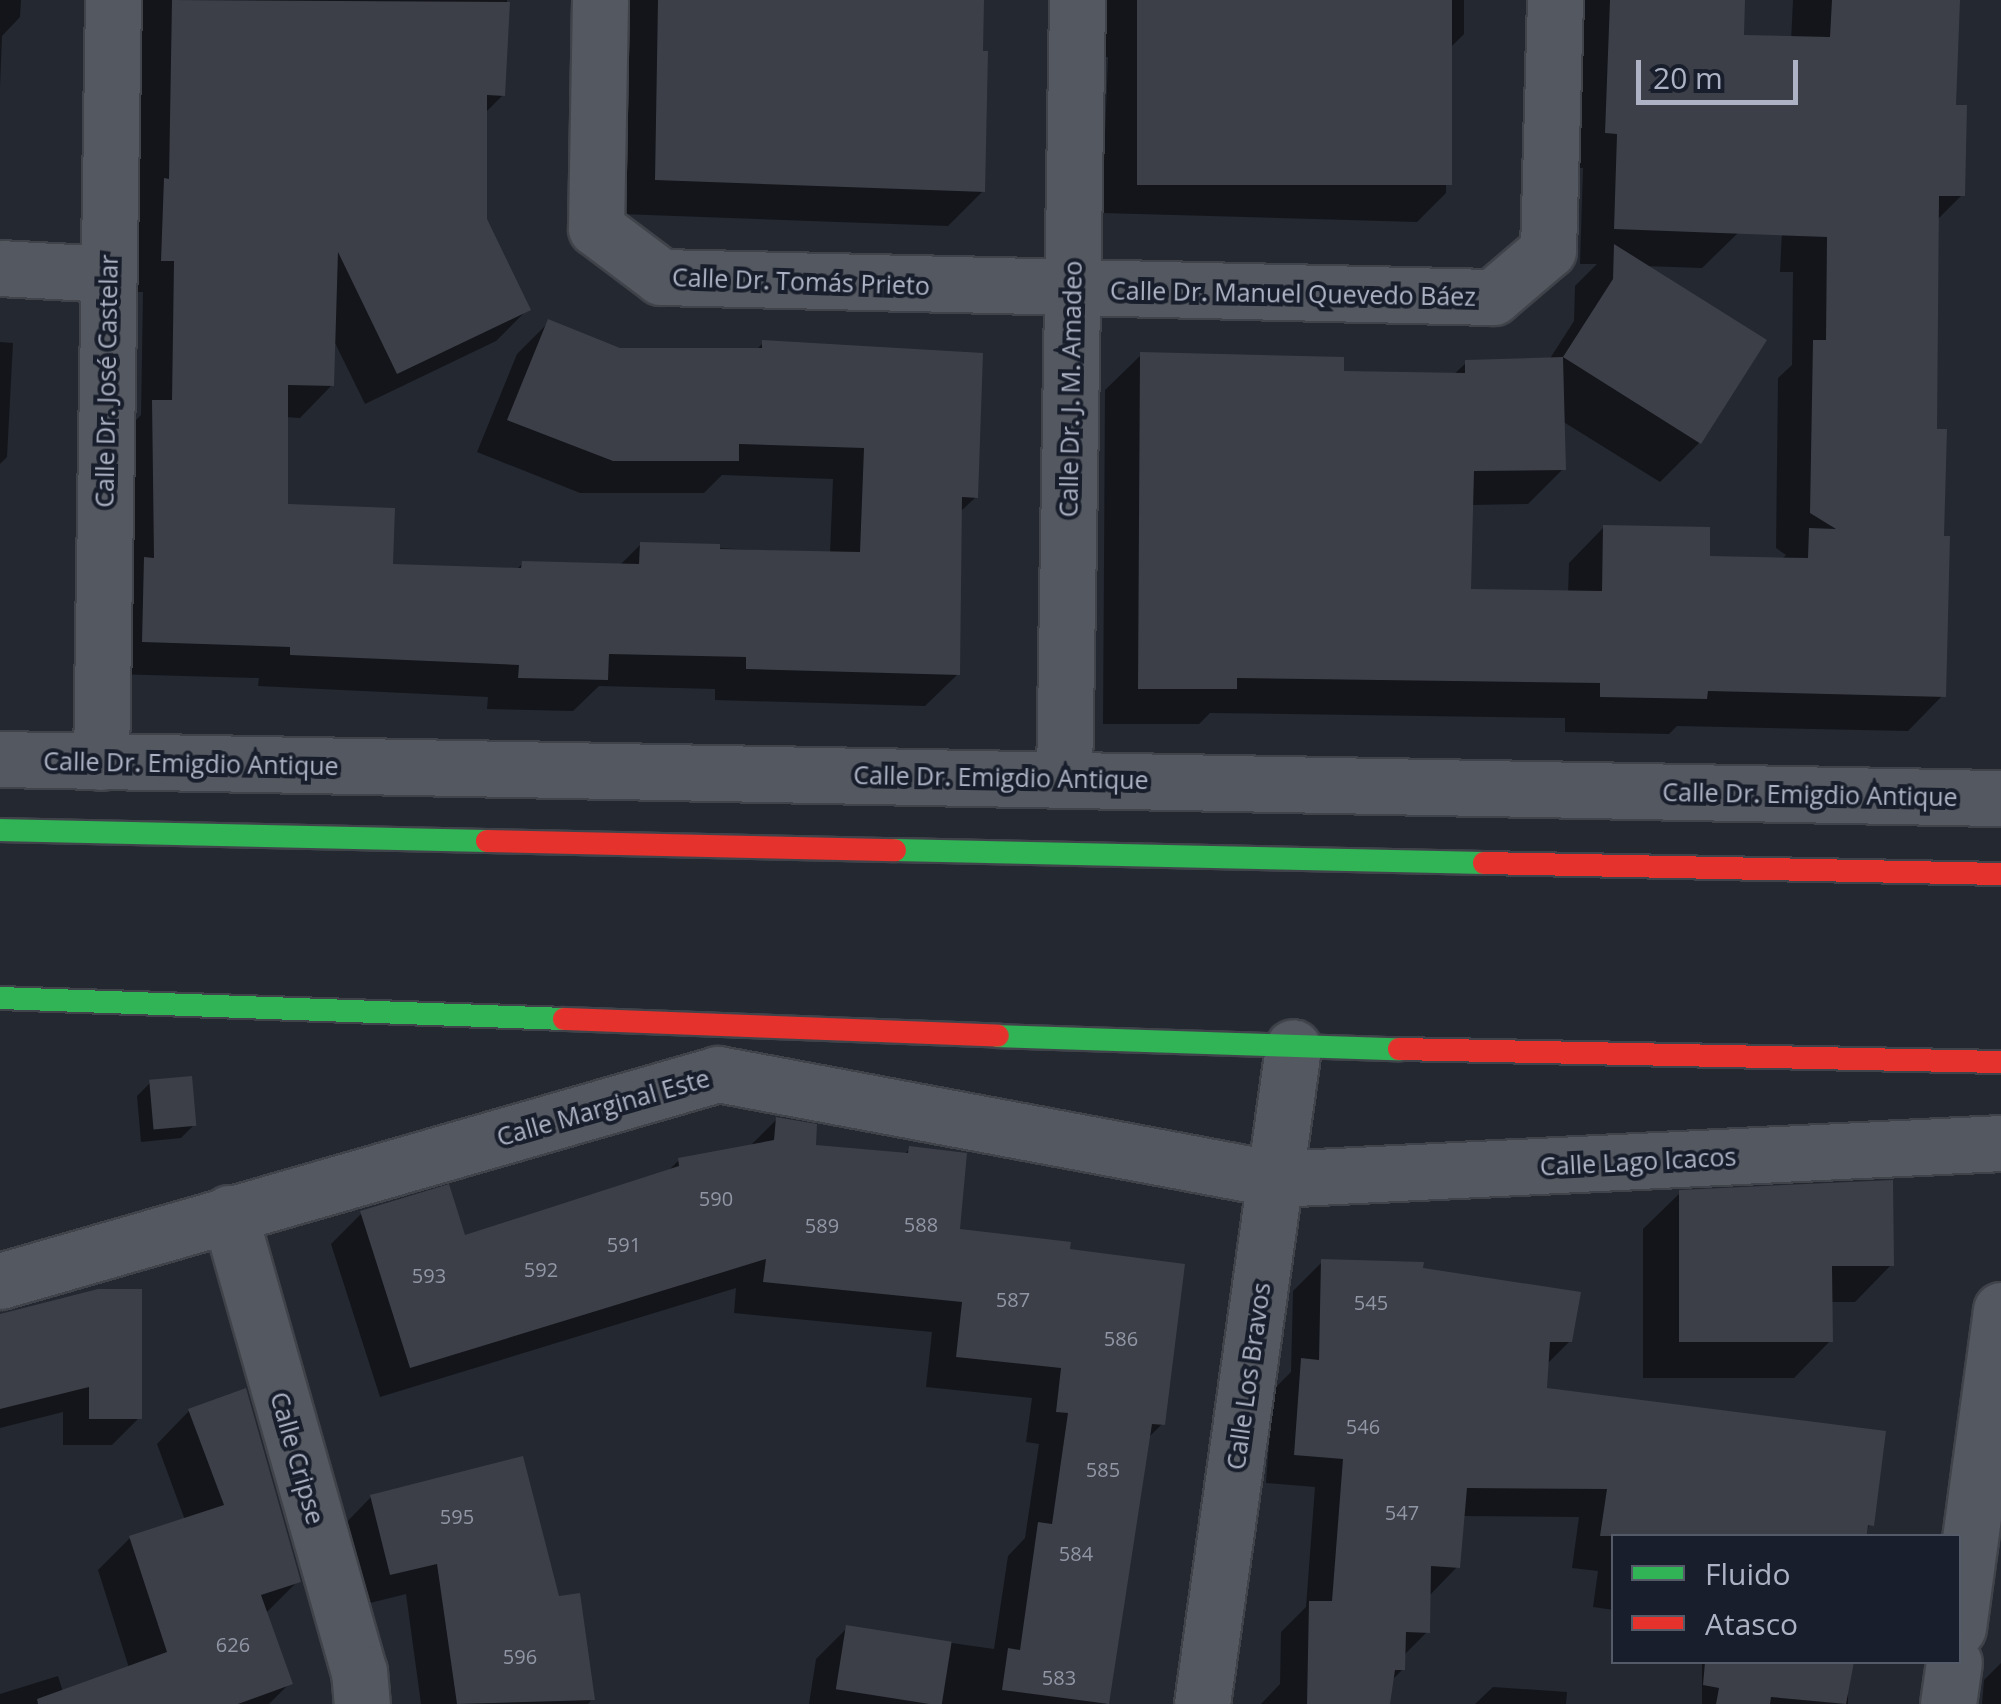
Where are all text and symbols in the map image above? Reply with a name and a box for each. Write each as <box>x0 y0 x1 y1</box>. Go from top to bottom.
scale bar <box>1641 40 1804 102</box>
text: 20 m <box>1653 57 1723 98</box>
street label: Calle Dr. José Castelar <box>89 254 123 508</box>
street label: Calle Dr. J. M. Amadeo <box>1053 260 1087 518</box>
street label: Calle Dr. Tomás Prieto <box>672 262 930 300</box>
street label: Calle Dr. Manuel Quevedo Báez <box>1110 275 1476 311</box>
street label: Calle Dr. Emigdio Antique <box>43 745 339 781</box>
street label: Calle Dr. Emigdio Antique <box>853 759 1149 795</box>
street label: Calle Dr. Emigdio Antique <box>1662 776 1958 812</box>
street label: Calle Marginal Este <box>493 1062 713 1152</box>
street label: Calle Lago Icacos <box>1539 1141 1737 1181</box>
house number: 590 <box>699 1186 733 1210</box>
house number: 588 <box>904 1212 938 1236</box>
house number: 589 <box>805 1213 839 1237</box>
house number: 591 <box>607 1232 641 1256</box>
house number: 592 <box>524 1257 558 1281</box>
house number: 593 <box>412 1263 446 1287</box>
street label: Calle Los Bravos <box>1220 1280 1276 1472</box>
house number: 587 <box>996 1287 1030 1311</box>
house number: 545 <box>1354 1290 1388 1314</box>
house number: 586 <box>1104 1326 1138 1350</box>
street label: Calle Cripse <box>265 1388 331 1528</box>
house number: 546 <box>1346 1414 1380 1438</box>
house number: 585 <box>1086 1457 1120 1481</box>
house number: 547 <box>1385 1500 1419 1524</box>
house number: 595 <box>440 1504 474 1528</box>
legend <box>1611 1534 1961 1664</box>
house number: 584 <box>1059 1541 1093 1565</box>
text: Fluido <box>1705 1553 1790 1594</box>
text: Atasco <box>1705 1603 1798 1644</box>
house number: 626 <box>216 1632 250 1656</box>
house number: 596 <box>503 1644 537 1668</box>
house number: 583 <box>1042 1665 1076 1689</box>

